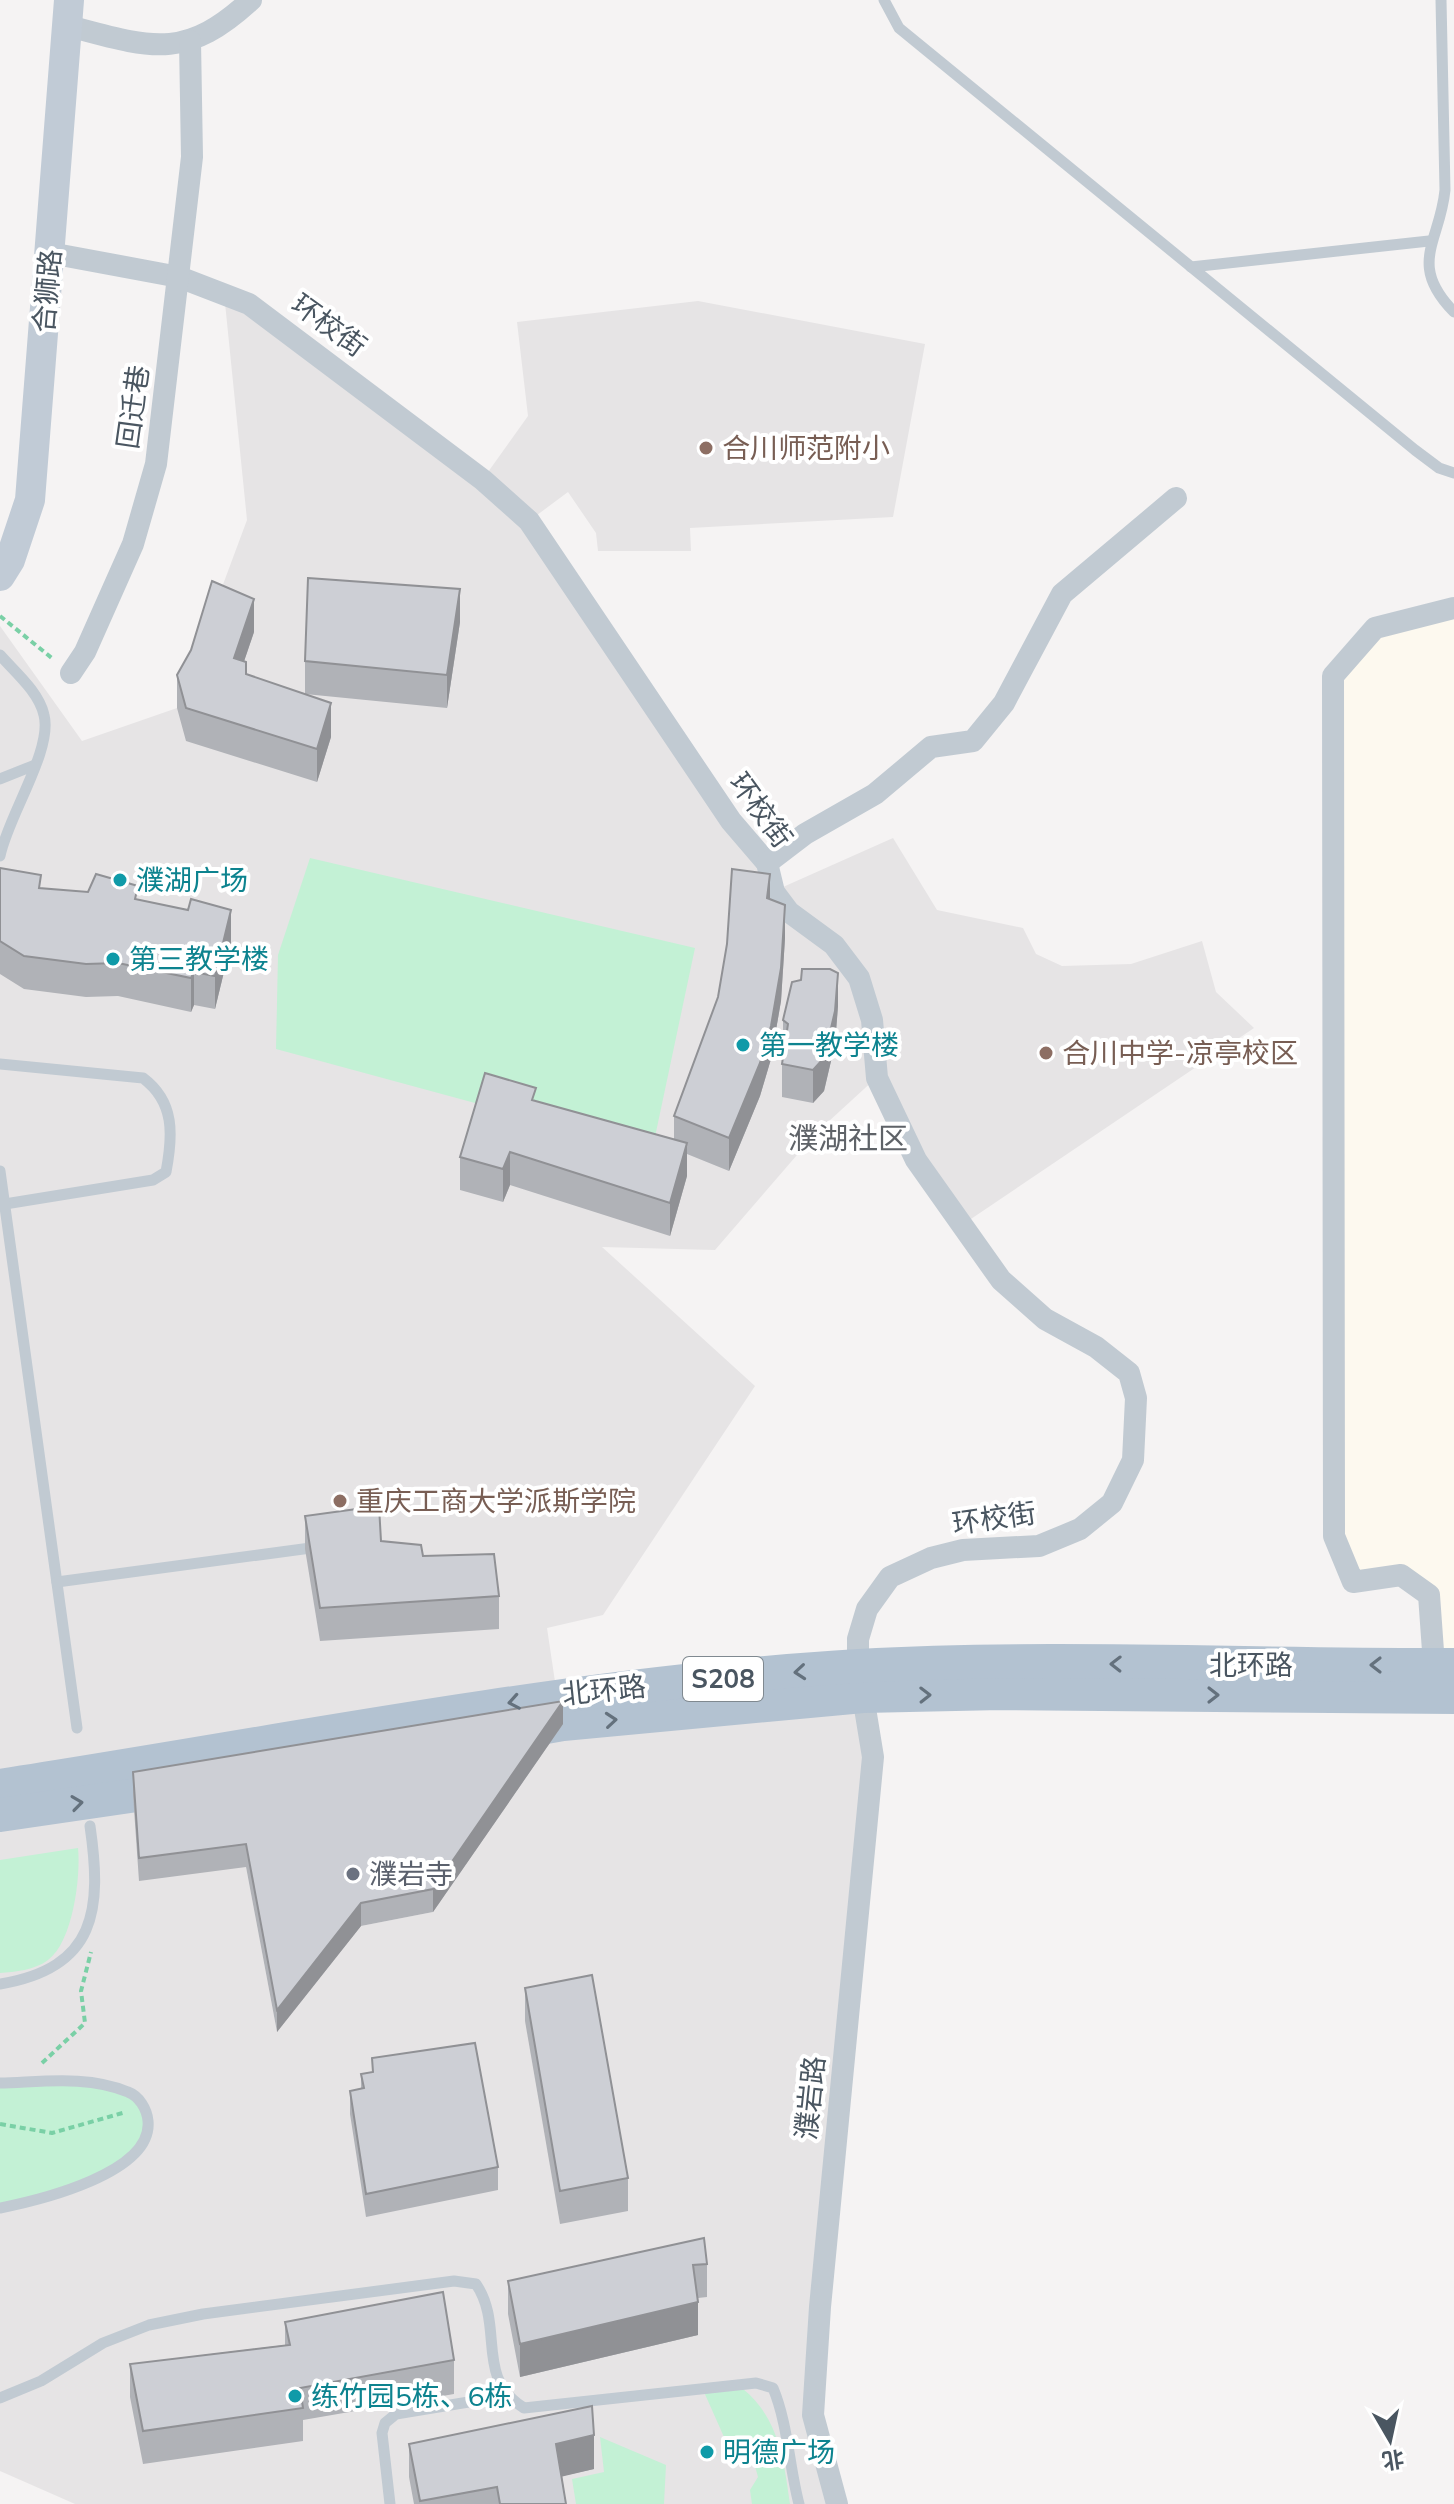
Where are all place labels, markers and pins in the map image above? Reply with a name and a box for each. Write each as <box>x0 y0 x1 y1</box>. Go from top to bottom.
place label: 合川师范附小 <box>722 430 890 465</box>
marker: 合川师范附小 <box>697 439 715 457</box>
place label: 濮湖广场 <box>136 862 248 897</box>
marker: 濮湖广场 <box>111 871 129 889</box>
place label: 第三教学楼 <box>129 941 269 976</box>
marker: 第三教学楼 <box>104 950 122 968</box>
place label: 第一教学楼 <box>759 1027 899 1062</box>
place label: 合川中学-凉亭校区 <box>1062 1035 1298 1070</box>
marker: 第一教学楼 <box>734 1036 752 1054</box>
marker: 合川中学-凉亭校区 <box>1037 1044 1055 1062</box>
place label: 重庆工商大学派斯学院 <box>356 1483 636 1518</box>
marker: 重庆工商大学派斯学院 <box>331 1492 349 1510</box>
place label: 濮岩寺 <box>369 1856 453 1891</box>
marker: 濮岩寺 <box>344 1865 362 1883</box>
place label: 练竹园5栋、6栋 <box>311 2378 513 2413</box>
marker: 练竹园5栋、6栋 <box>286 2387 304 2405</box>
place label: 明德广场 <box>723 2434 835 2469</box>
marker: 明德广场 <box>698 2443 716 2461</box>

